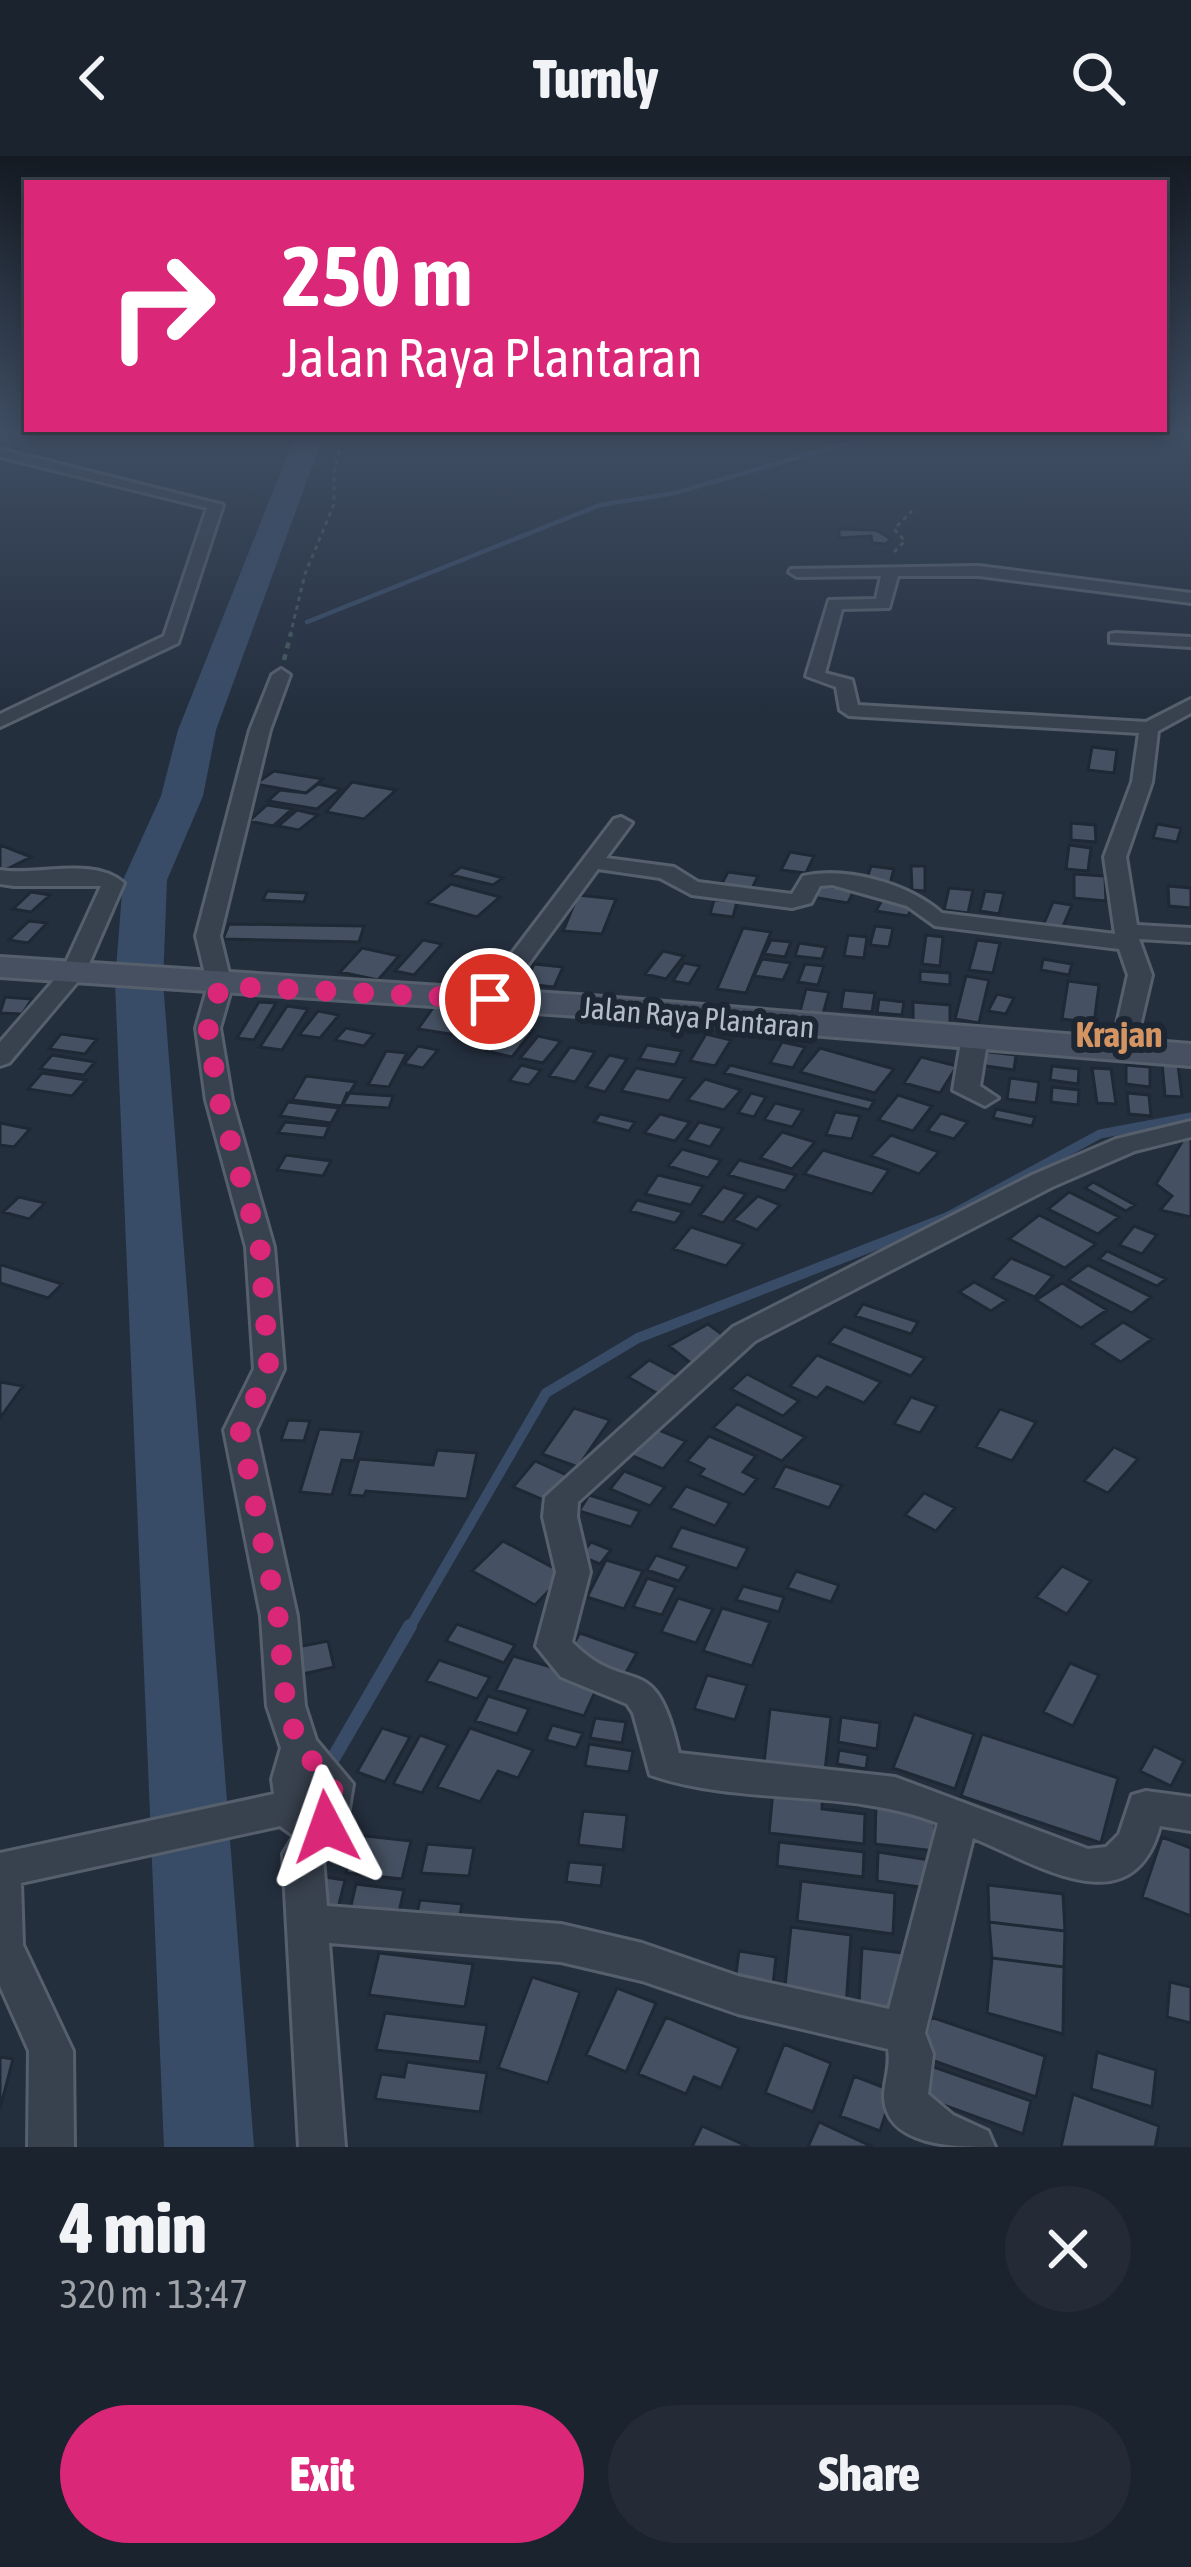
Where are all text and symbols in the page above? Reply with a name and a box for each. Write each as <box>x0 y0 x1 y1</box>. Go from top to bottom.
icon: back <box>60 45 126 111</box>
icon: search <box>1065 45 1131 111</box>
text: Turnly <box>533 48 658 109</box>
icon: right <box>84 228 240 384</box>
text: 250 m <box>282 228 472 324</box>
text: Jalan Raya Plantaran <box>282 327 703 388</box>
pin <box>439 948 541 1050</box>
icon: arrive <box>457 966 523 1032</box>
street label: Jalan Raya Plantaran <box>580 990 816 1044</box>
district label: Krajan <box>1076 1013 1162 1055</box>
position arrow <box>263 1764 389 1890</box>
text: 4 min <box>60 2186 207 2268</box>
button: close <box>1005 2186 1131 2312</box>
text: 320 m · 13:47 <box>60 2272 248 2316</box>
button: Exit <box>60 2405 584 2543</box>
button: Share <box>608 2405 1131 2543</box>

